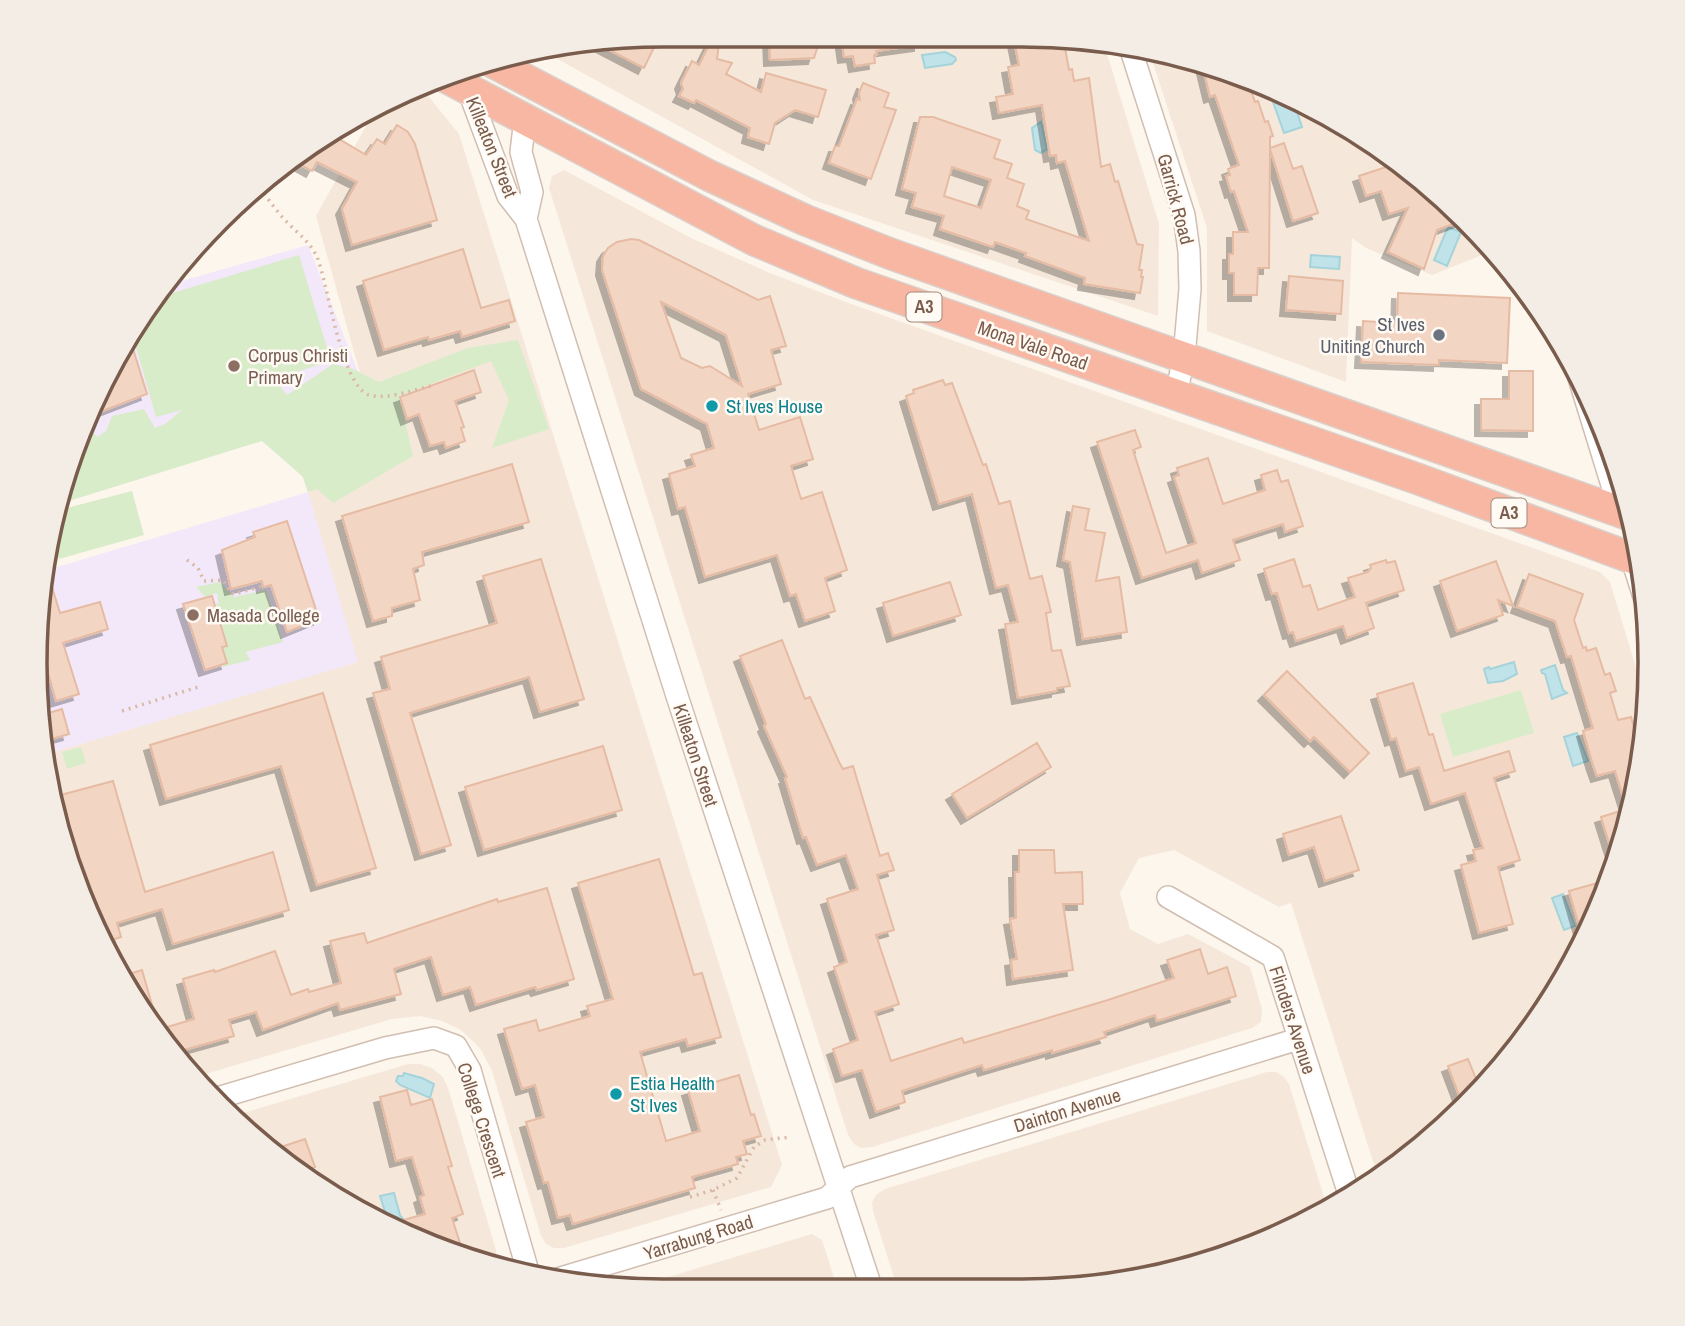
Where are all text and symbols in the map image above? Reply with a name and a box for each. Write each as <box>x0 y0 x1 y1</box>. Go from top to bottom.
street label: Killeaton Street <box>460 93 524 202</box>
street label: Garrick Road <box>1151 151 1201 247</box>
road number: A3 <box>906 292 942 321</box>
place label: St Ives Uniting Church <box>1320 311 1425 359</box>
street label: Mona Vale Road <box>974 314 1092 376</box>
marker: St Ives Uniting Church <box>1431 327 1447 343</box>
place label: Corpus Christi Primary <box>248 342 348 390</box>
marker: Corpus Christi Primary <box>226 358 242 374</box>
place label: St Ives House <box>726 393 823 419</box>
marker: St Ives House <box>704 398 720 414</box>
road number: A3 <box>1492 499 1526 528</box>
place label: Masada College <box>207 602 320 628</box>
marker: Masada College <box>185 607 201 623</box>
street label: Killeaton Street <box>667 700 725 810</box>
street label: Flinders Avenue <box>1263 963 1323 1077</box>
street label: College Crescent <box>451 1059 513 1181</box>
place label: Estia Health St Ives <box>630 1070 715 1118</box>
street label: Dainton Avenue <box>1010 1081 1124 1139</box>
marker: Estia Health St Ives <box>608 1086 624 1102</box>
street label: Yarrabung Road <box>640 1208 756 1266</box>

